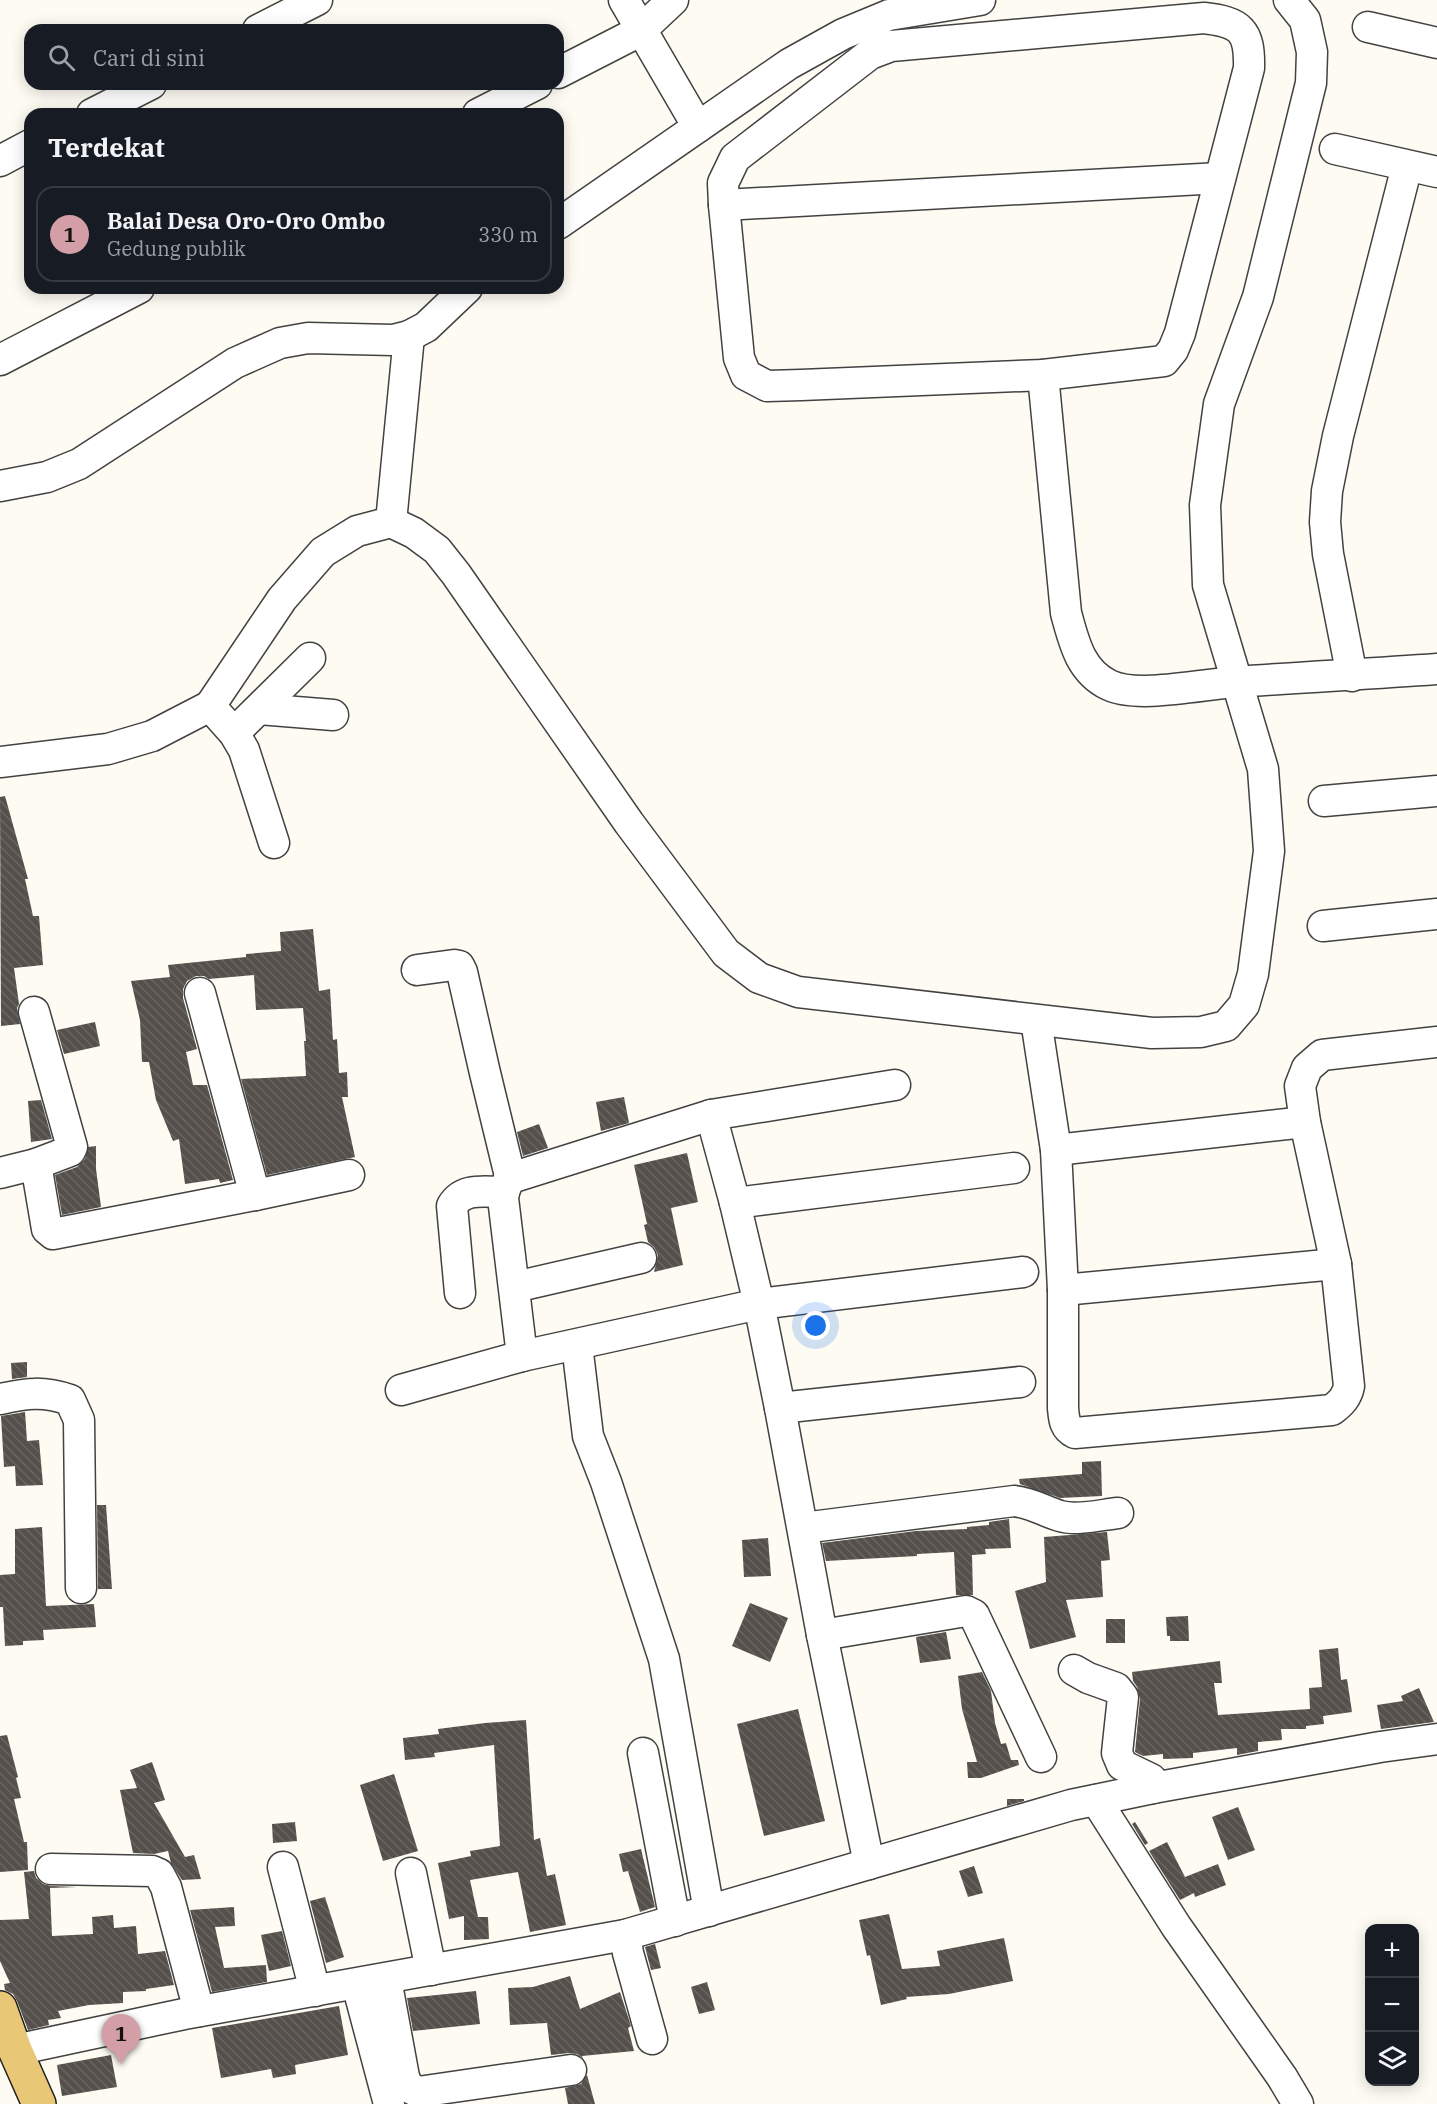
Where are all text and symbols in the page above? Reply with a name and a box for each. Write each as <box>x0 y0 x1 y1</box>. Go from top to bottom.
search box <box>24 24 564 90</box>
icon: search <box>45 41 78 74</box>
text: Cari di sini <box>93 43 205 72</box>
text: Terdekat <box>48 130 165 164</box>
text: Balai Desa Oro-Oro Ombo <box>107 206 385 235</box>
text: 1 <box>64 221 76 248</box>
text: 330 m <box>478 221 538 248</box>
text: Gedung publik <box>107 235 246 262</box>
your location <box>801 1311 830 1340</box>
map controls <box>1365 1924 1419 2086</box>
button: + <box>1365 1924 1419 1978</box>
button: − <box>1365 1978 1419 2032</box>
pin: 1 <box>102 2014 140 2064</box>
button: layers <box>1365 2032 1419 2086</box>

